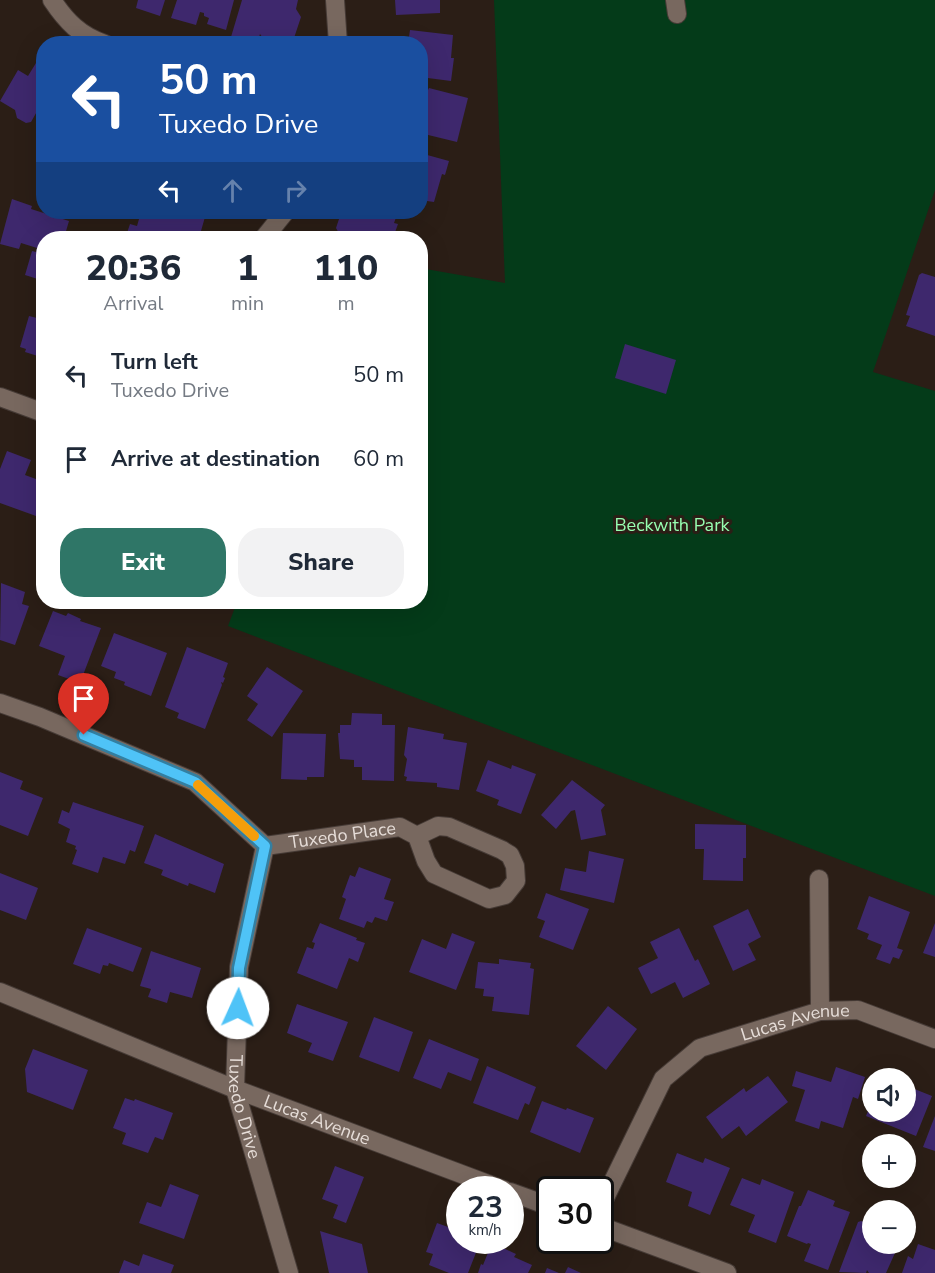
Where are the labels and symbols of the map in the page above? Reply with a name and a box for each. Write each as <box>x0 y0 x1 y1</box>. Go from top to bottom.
park label: Beckwith Park <box>614 513 731 537</box>
pin <box>58 673 109 735</box>
street label: Tuxedo Place <box>287 816 397 855</box>
position arrow <box>206 976 270 1040</box>
street label: Lucas Avenue <box>738 998 850 1047</box>
street label: Tuxedo Drive <box>223 1054 267 1162</box>
street label: Lucas Avenue <box>260 1089 374 1151</box>
speed limit sign: 30 <box>536 1176 614 1254</box>

